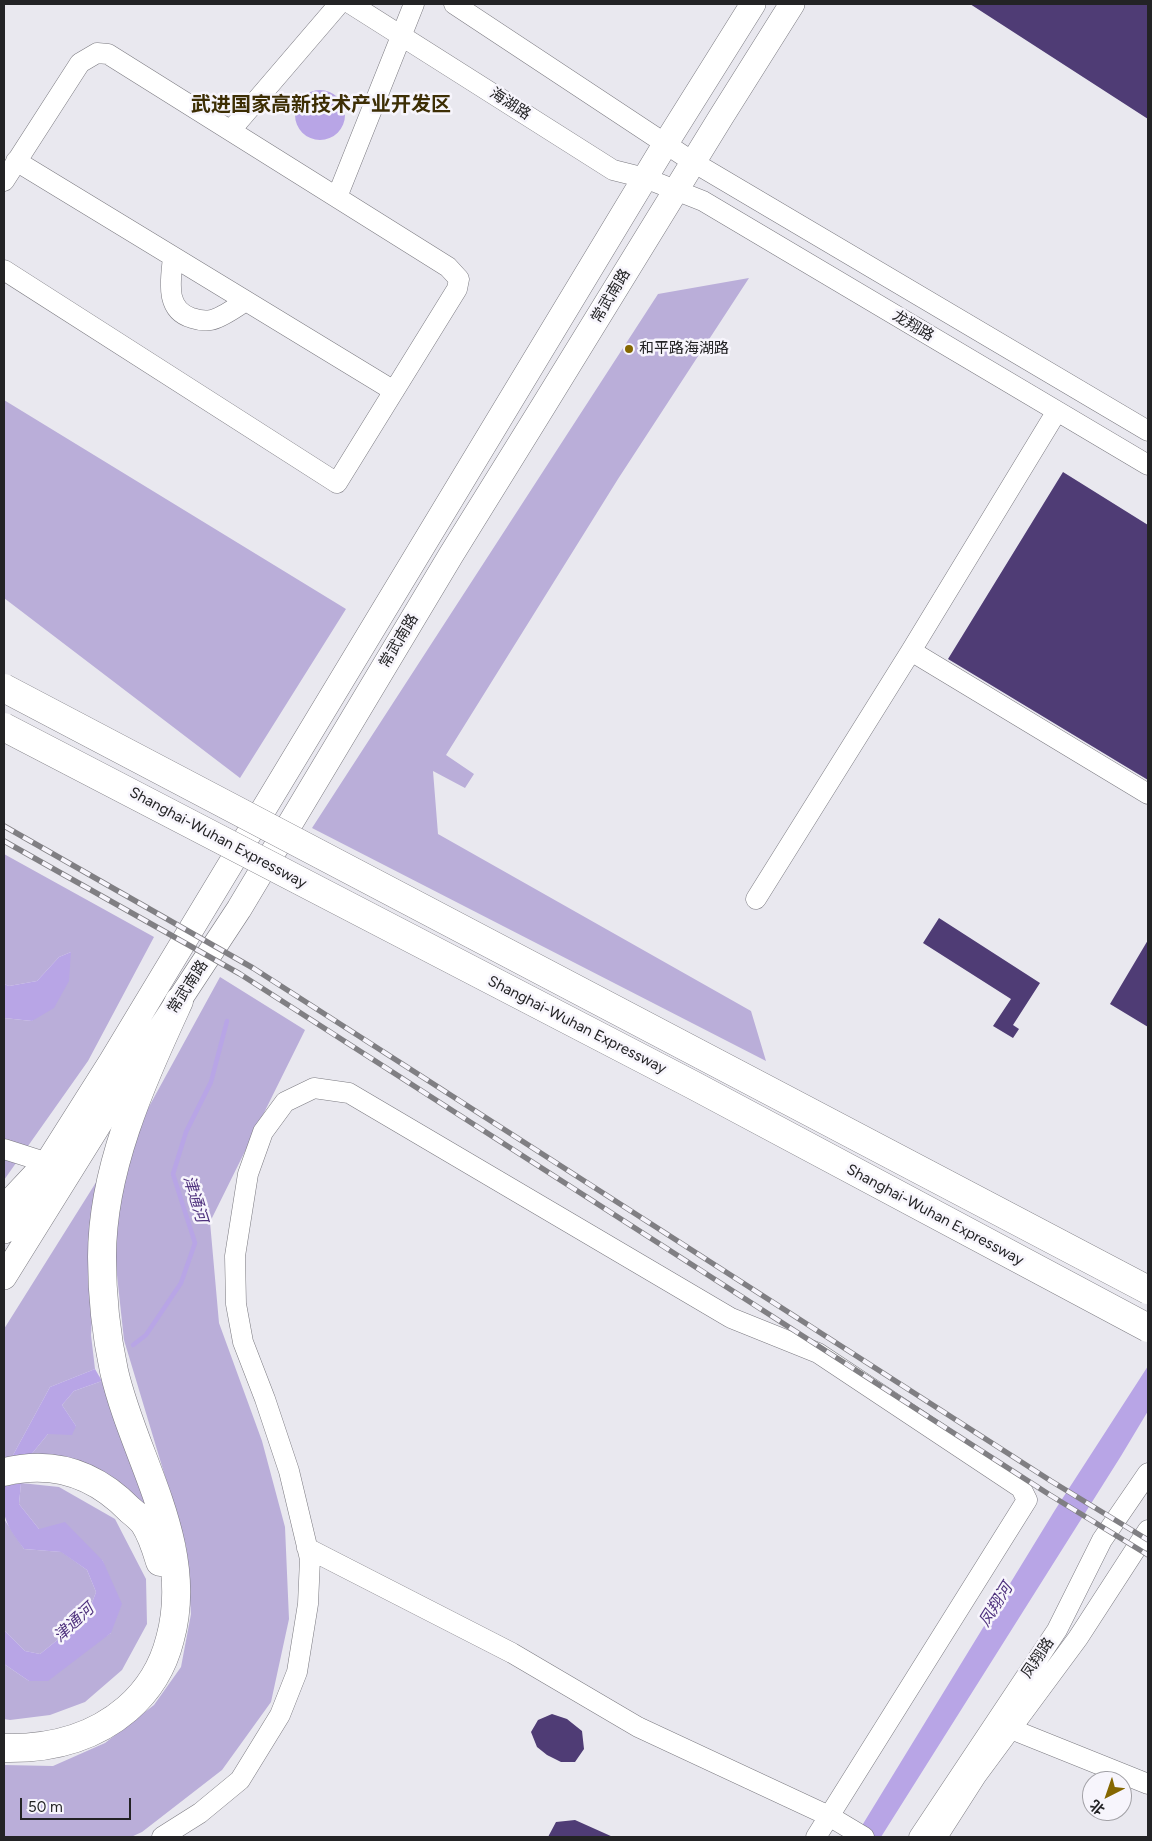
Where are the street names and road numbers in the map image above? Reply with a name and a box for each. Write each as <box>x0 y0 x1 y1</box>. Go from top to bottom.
street label: 海湖路 <box>486 84 534 124</box>
street label: 常武南路 <box>588 266 634 326</box>
street label: 龙翔路 <box>889 307 937 345</box>
street label: 常武南路 <box>376 611 422 671</box>
street label: Shanghai-Wuhan Expressway <box>126 784 310 892</box>
street label: 常武南路 <box>164 957 212 1017</box>
street label: Shanghai-Wuhan Expressway <box>485 972 669 1078</box>
street label: Shanghai-Wuhan Expressway <box>843 1161 1027 1269</box>
street label: 凤翔路 <box>1018 1634 1058 1682</box>

